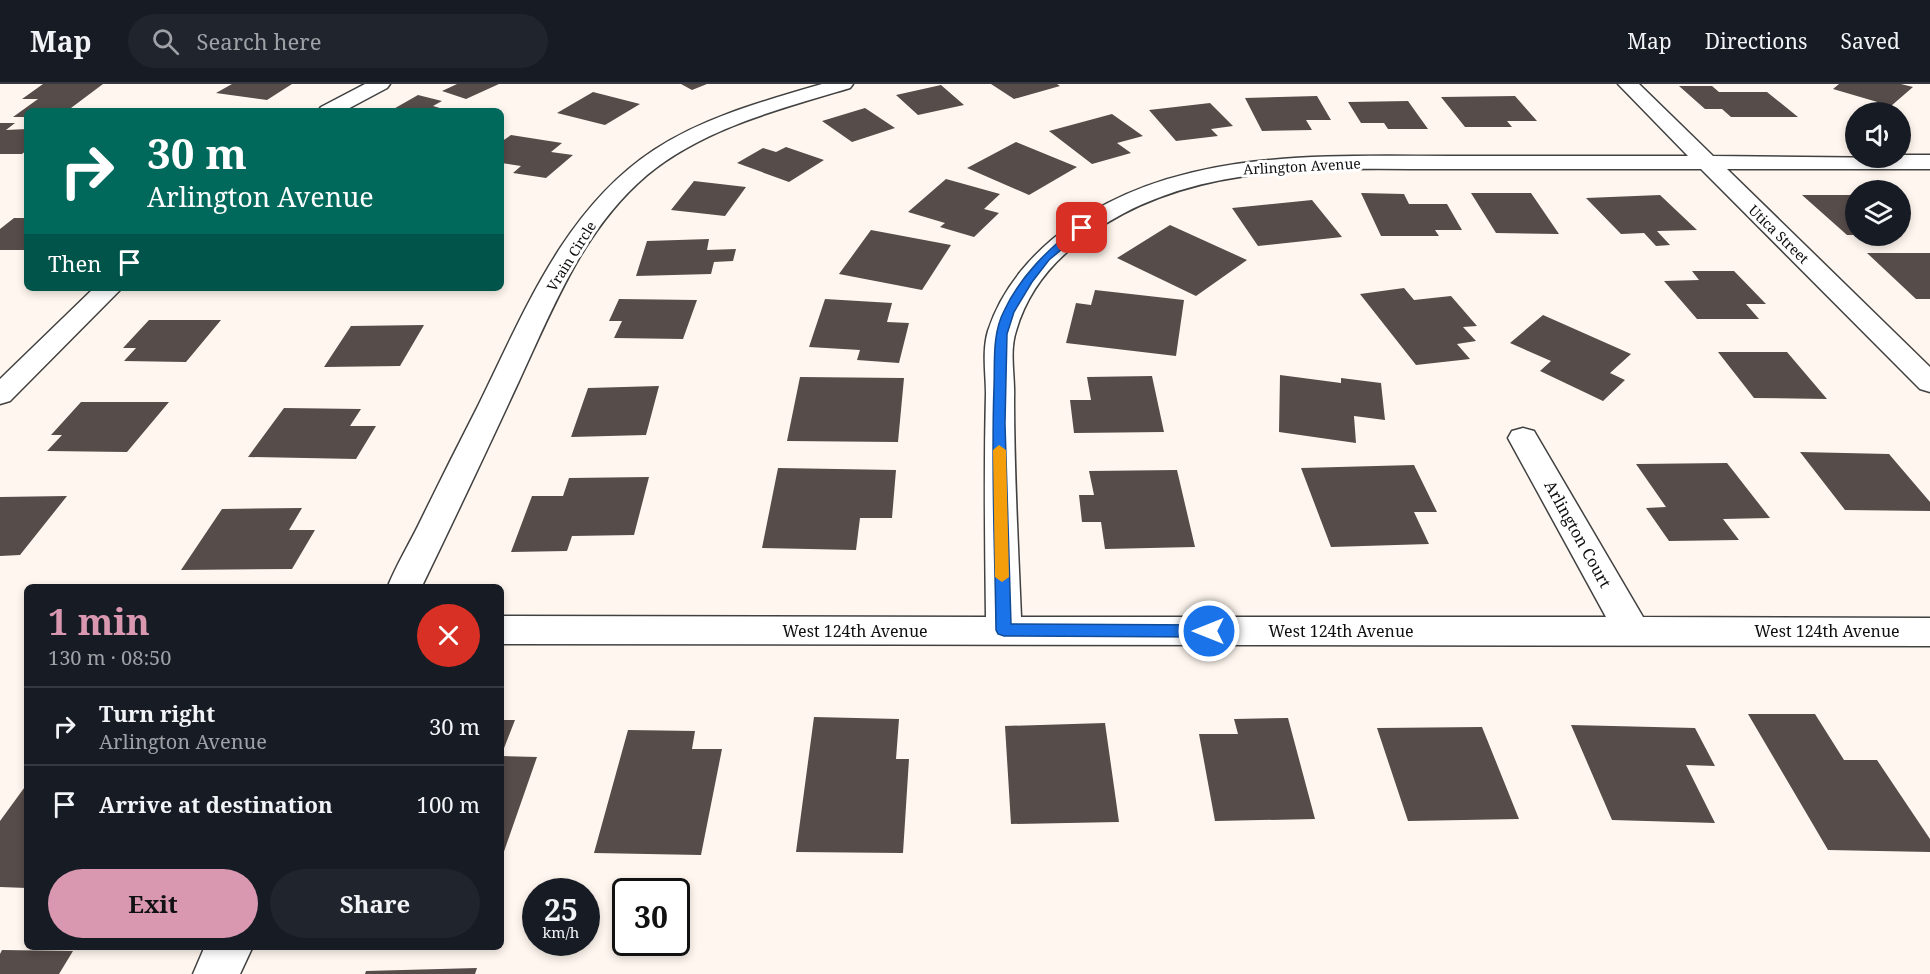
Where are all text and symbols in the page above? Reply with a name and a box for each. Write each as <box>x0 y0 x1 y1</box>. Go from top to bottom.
search box <box>128 14 548 68</box>
text: Map <box>30 22 92 60</box>
icon: search <box>149 25 182 58</box>
text: Search here <box>197 26 321 56</box>
text: Map <box>1627 27 1672 55</box>
text: Directions <box>1705 27 1807 55</box>
text: Saved <box>1840 27 1900 55</box>
map controls <box>1845 102 1911 246</box>
button: sound <box>1845 102 1911 168</box>
text: 30 m <box>147 124 247 181</box>
icon: right <box>48 132 126 210</box>
street label: Arlington Avenue <box>1243 153 1361 179</box>
text: Arlington Avenue <box>147 178 374 215</box>
button: layers <box>1845 180 1911 246</box>
street label: Utica Street <box>1745 200 1813 268</box>
pin <box>1056 202 1107 253</box>
icon: arrive <box>1065 211 1098 244</box>
street label: Vrain Circle <box>542 217 600 295</box>
icon: arrive <box>113 246 146 279</box>
text: Then <box>48 248 101 278</box>
street label: Arlington Court <box>1539 476 1617 592</box>
text: 1 min <box>48 597 150 646</box>
position arrow <box>1177 599 1241 663</box>
button: close <box>417 604 480 667</box>
street label: West 124th Avenue <box>782 620 928 642</box>
street label: West 124th Avenue <box>1268 620 1414 642</box>
street label: West 124th Avenue <box>1754 620 1900 642</box>
text: 130 m · 08:50 <box>48 644 171 671</box>
text: Turn right <box>99 698 215 728</box>
icon: right <box>48 710 81 743</box>
text: 30 m <box>429 711 480 741</box>
text: Arlington Avenue <box>99 728 267 755</box>
icon: arrive <box>48 788 81 821</box>
text: Arrive at destination <box>99 789 333 819</box>
text: 100 m <box>417 789 480 819</box>
button: Exit <box>48 869 258 938</box>
button: Share <box>270 869 480 938</box>
speed limit sign: 30 <box>612 878 690 956</box>
text: 25 <box>544 889 578 930</box>
text: km/h <box>543 922 579 942</box>

